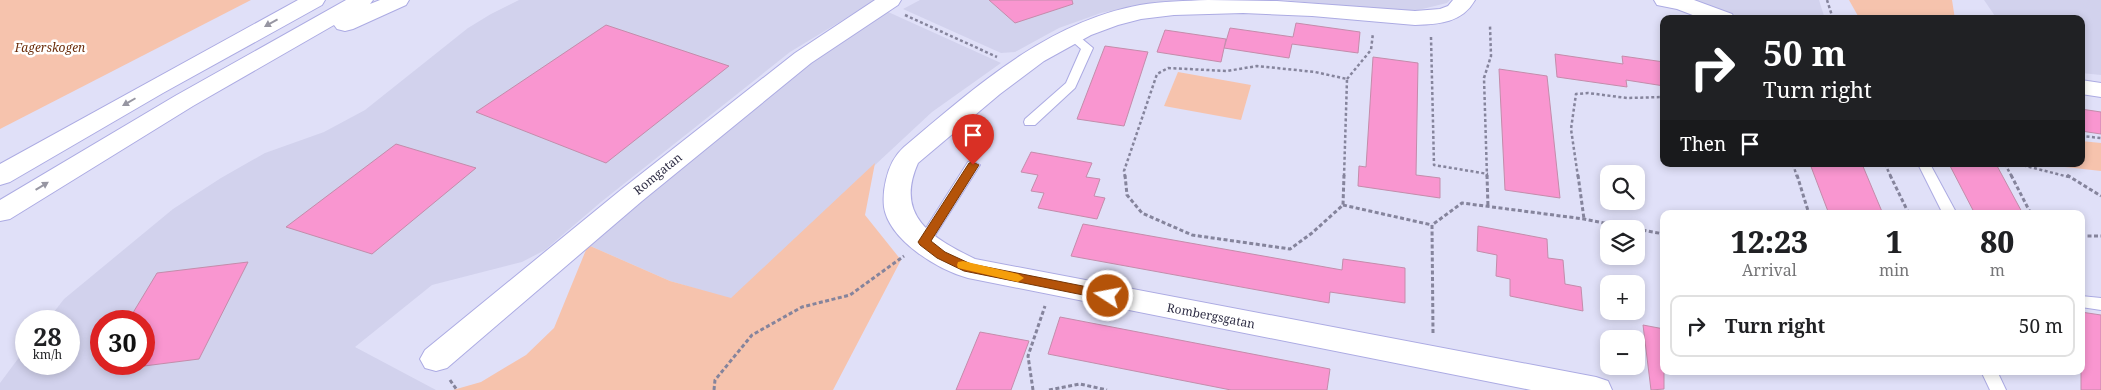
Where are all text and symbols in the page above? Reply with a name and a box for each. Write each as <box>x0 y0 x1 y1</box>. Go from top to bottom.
one-way arrow <box>264 19 278 28</box>
text: 50 m <box>1763 29 1846 76</box>
icon: right <box>1680 35 1745 100</box>
park label: Fagerskogen <box>14 39 85 56</box>
text: Turn right <box>1763 74 1872 104</box>
one-way arrow <box>121 98 136 106</box>
pin <box>952 114 994 165</box>
icon: arrive <box>959 121 987 149</box>
icon: arrive <box>1736 130 1764 158</box>
text: Then <box>1680 131 1726 157</box>
street label: Romgatan <box>630 149 686 198</box>
map controls <box>1600 165 1645 375</box>
button: search <box>1600 165 1645 210</box>
one-way arrow <box>35 182 48 191</box>
button: layers <box>1600 220 1645 265</box>
text: 12:23 <box>1731 221 1808 262</box>
text: 1 <box>1886 221 1903 262</box>
text: 80 <box>1980 221 2014 262</box>
text: Arrival <box>1742 259 1797 281</box>
text: min <box>1879 259 1909 281</box>
text: m <box>1990 259 2005 281</box>
position arrow <box>1081 269 1133 321</box>
button: + <box>1600 275 1645 320</box>
street label: Rombergsgatan <box>1166 299 1257 332</box>
speed limit sign: 30 <box>90 310 155 375</box>
icon: right <box>1682 312 1710 340</box>
text: Turn right <box>1725 313 1825 339</box>
text: 50 m <box>2019 313 2063 339</box>
text: 28 <box>33 319 62 353</box>
button: − <box>1600 330 1645 375</box>
text: km/h <box>33 346 62 363</box>

